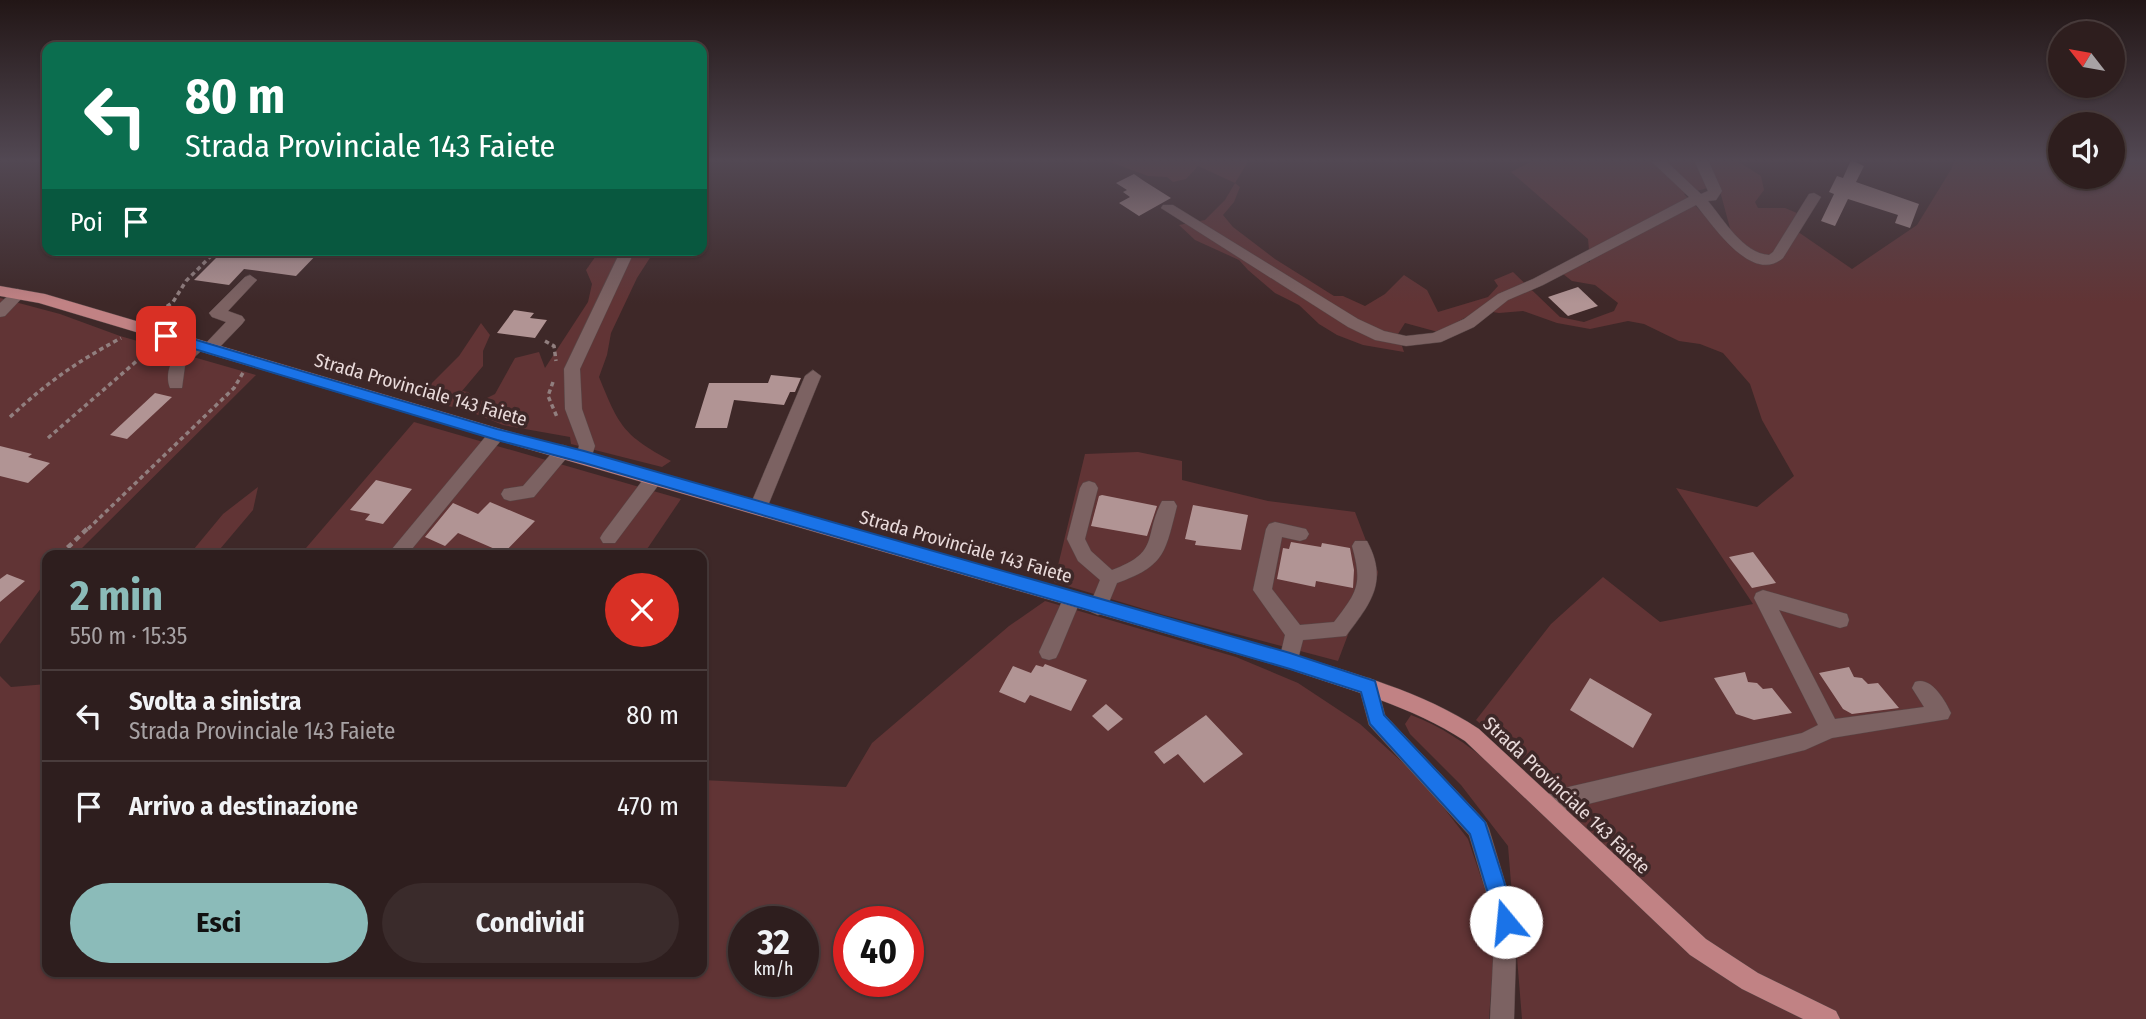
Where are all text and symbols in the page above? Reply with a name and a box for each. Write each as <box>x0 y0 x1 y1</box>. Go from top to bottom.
north arrow <box>2048 21 2124 98</box>
map controls <box>2048 21 2125 189</box>
text: 80 m <box>185 67 285 126</box>
icon: left <box>70 70 161 161</box>
button: sound <box>2048 112 2125 189</box>
text: Strada Provinciale 143 Faiete <box>185 127 555 165</box>
icon: arrive <box>117 203 155 241</box>
text: Poi <box>70 207 103 238</box>
pin <box>136 306 196 366</box>
icon: arrive <box>147 317 185 355</box>
street label: Strada Provinciale 143 Faiete <box>312 348 530 431</box>
street label: Strada Provinciale 143 Faiete <box>857 505 1075 588</box>
text: 2 min <box>70 571 163 621</box>
button: close <box>605 573 679 647</box>
text: 550 m · 15:35 <box>70 622 187 650</box>
text: Svolta a sinistra <box>129 686 301 717</box>
icon: left <box>70 697 108 735</box>
text: 80 m <box>626 700 679 731</box>
street label: Strada Provinciale 143 Faiete <box>1478 712 1655 879</box>
text: Strada Provinciale 143 Faiete <box>129 717 395 745</box>
icon: arrive <box>70 788 108 826</box>
text: Arrivo a destinazione <box>129 791 358 822</box>
text: 470 m <box>617 791 679 822</box>
button: Esci <box>70 883 368 963</box>
button: Condividi <box>382 883 679 963</box>
position arrow <box>1469 885 1543 959</box>
speed limit sign: 40 <box>833 906 924 997</box>
text: 32 <box>757 921 790 963</box>
text: km/h <box>753 958 794 980</box>

